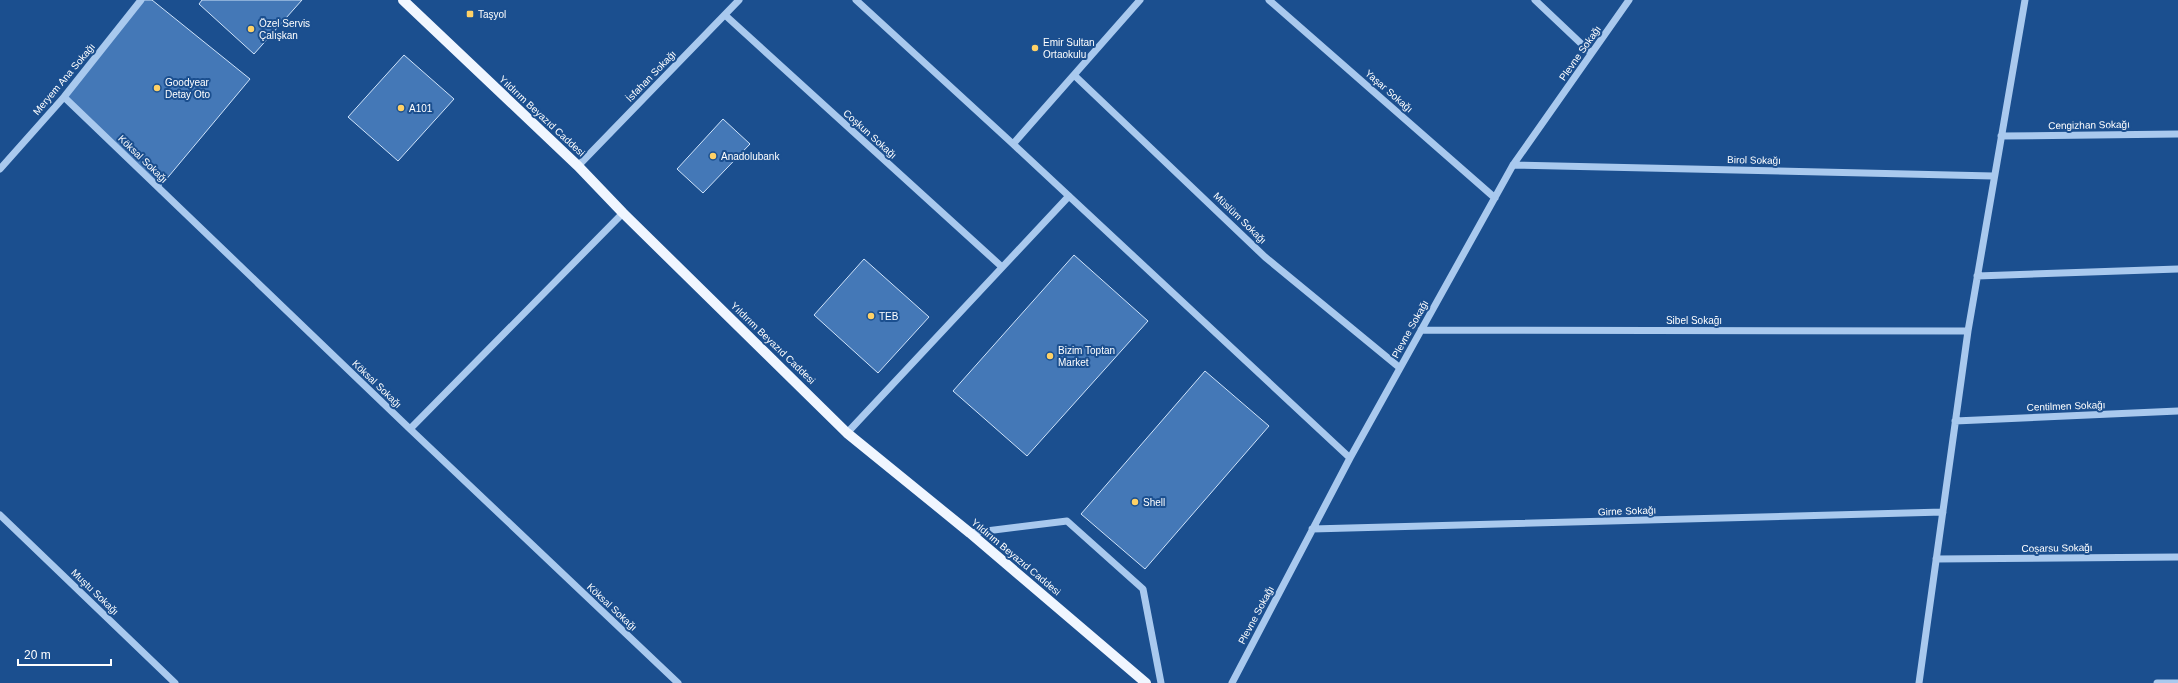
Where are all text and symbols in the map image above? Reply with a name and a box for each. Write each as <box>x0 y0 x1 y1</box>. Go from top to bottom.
marker: Taşyol <box>465 9 475 19</box>
place label: Taşyol <box>478 9 506 20</box>
place label: Özel Servis Çalışkan <box>259 18 310 41</box>
street label: Plevne Sokağı <box>1557 23 1603 83</box>
marker: Özel Servis Çalışkan <box>246 24 256 34</box>
place label: Emir Sultan Ortaokulu <box>1043 37 1095 60</box>
street label: Meryem Ana Sokağı <box>31 41 97 117</box>
marker: Emir Sultan Ortaokulu <box>1030 43 1040 53</box>
street label: İsfahan Sokağı <box>623 47 678 104</box>
street label: Yaşar Sokağı <box>1363 67 1415 115</box>
street label: Yıldırım Beyazıd Caddesi <box>497 74 587 158</box>
place label: Goodyear Detay Oto <box>165 77 210 100</box>
marker: Goodyear Detay Oto <box>152 83 162 93</box>
marker: A101 <box>396 103 406 113</box>
place label: A101 <box>409 103 433 114</box>
street label: Coşkun Sokağı <box>841 107 899 161</box>
street label: Cengizhan Sokağı <box>2048 119 2130 131</box>
street label: Köksal Sokağı <box>116 133 170 185</box>
marker: Anadolubank <box>708 151 718 161</box>
place label: Anadolubank <box>721 151 780 162</box>
street label: Birol Sokağı <box>1727 154 1781 166</box>
street label: Müslüm Sokağı <box>1211 190 1269 246</box>
street label: Plevne Sokağı <box>1390 298 1430 360</box>
street label: Yıldırım Beyazıd Caddesi <box>729 300 817 386</box>
marker: TEB <box>866 311 876 321</box>
place label: TEB <box>879 311 899 322</box>
street label: Sibel Sokağı <box>1666 315 1722 326</box>
place label: Bizim Toptan Market <box>1058 345 1115 368</box>
marker: Bizim Toptan Market <box>1045 351 1055 361</box>
street label: Köksal Sokağı <box>350 358 404 410</box>
street label: Centilmen Sokağı <box>2026 399 2106 413</box>
marker: Shell <box>1130 497 1140 507</box>
place label: Shell <box>1143 497 1165 508</box>
street label: Girne Sokağı <box>1598 504 1656 518</box>
street label: Yıldırım Beyazıd Caddesi <box>969 517 1063 597</box>
street label: Coşarsu Sokağı <box>2021 542 2093 554</box>
street label: Muştu Sokağı <box>69 567 121 617</box>
street label: Köksal Sokağı <box>585 581 639 633</box>
street label: Plevne Sokağı <box>1236 584 1276 646</box>
scale bar <box>18 641 111 667</box>
text: 20 m <box>24 648 51 662</box>

